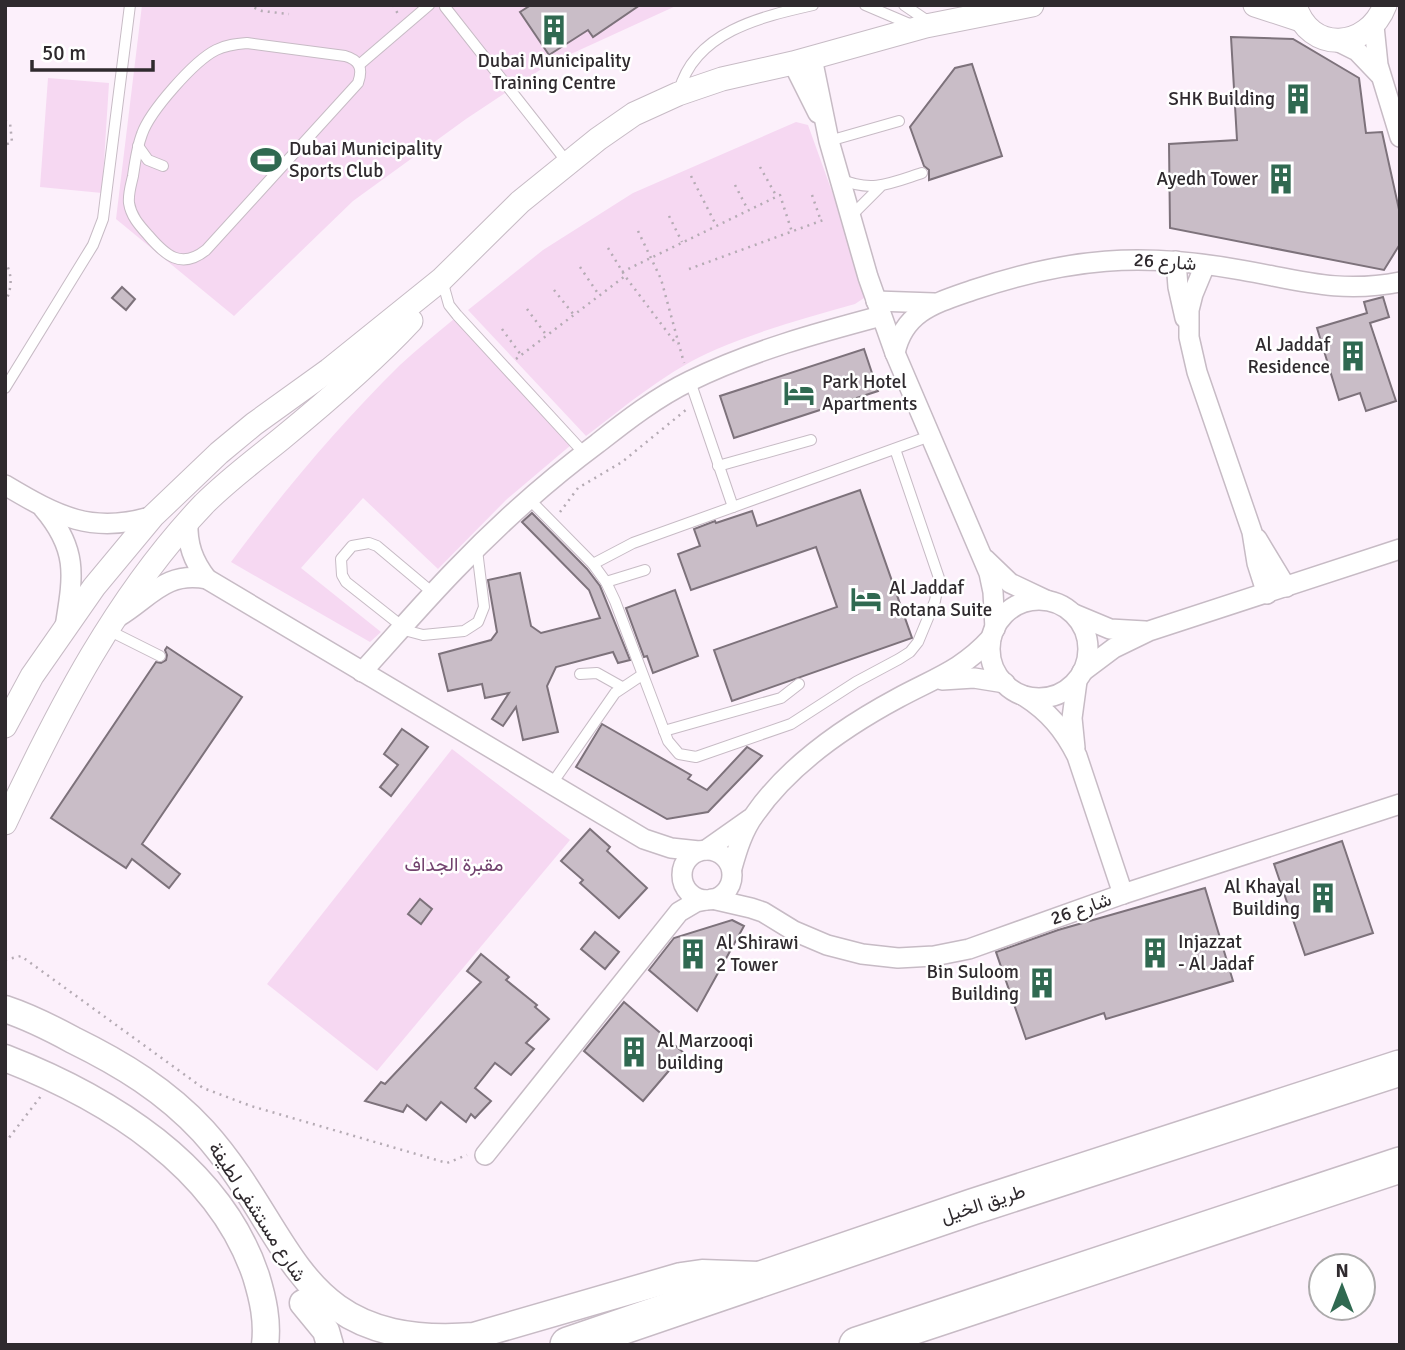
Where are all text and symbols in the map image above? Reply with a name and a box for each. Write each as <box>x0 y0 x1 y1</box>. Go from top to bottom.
building icon: Dubai Municipality Training Centre <box>537 13 571 47</box>
scale bar <box>32 28 152 72</box>
text: 50 m <box>42 40 86 66</box>
place label: Dubai Municipality Training Centre <box>477 49 631 95</box>
building icon: SHK Building <box>1281 82 1315 116</box>
place label: SHK Building <box>1168 87 1275 111</box>
place label: Dubai Municipality Sports Club <box>289 137 442 183</box>
sports icon: Dubai Municipality Sports Club <box>249 143 283 177</box>
building icon: Ayedh Tower <box>1264 162 1298 196</box>
place label: Ayedh Tower <box>1156 167 1258 191</box>
street label: شارع 26 <box>1133 248 1197 276</box>
place label: Al Jaddaf Residence <box>1248 333 1332 379</box>
building icon: Al Jaddaf Residence <box>1336 339 1370 373</box>
place label: Park Hotel Apartments <box>822 370 917 416</box>
hotel icon: Park Hotel Apartments <box>782 376 816 410</box>
place label: Al Jaddaf Rotana Suite <box>889 576 992 622</box>
hotel icon: Al Jaddaf Rotana Suite <box>849 582 883 616</box>
park label: مقبرة الجداف <box>405 853 503 877</box>
place label: Al Khayal Building <box>1224 875 1300 921</box>
building icon: Al Khayal Building <box>1306 881 1340 915</box>
street label: شارع 26 <box>1047 887 1115 931</box>
place label: Injazzat - Al Jadaf <box>1178 930 1255 976</box>
place label: Al Shirawi 2 Tower <box>716 931 799 977</box>
building icon: Injazzat - Al Jadaf <box>1138 936 1172 970</box>
building icon: Al Shirawi 2 Tower <box>676 937 710 971</box>
place label: Bin Suloom Building <box>927 960 1019 1006</box>
building icon: Bin Suloom Building <box>1025 966 1059 1000</box>
place label: Al Marzooqi building <box>657 1029 753 1075</box>
building icon: Al Marzooqi building <box>617 1035 651 1069</box>
street label: شارع مستشفى لطيفة <box>203 1138 311 1286</box>
street label: طريق الخيل <box>938 1179 1028 1229</box>
north arrow <box>1307 1252 1377 1322</box>
text: N <box>1335 1259 1349 1283</box>

